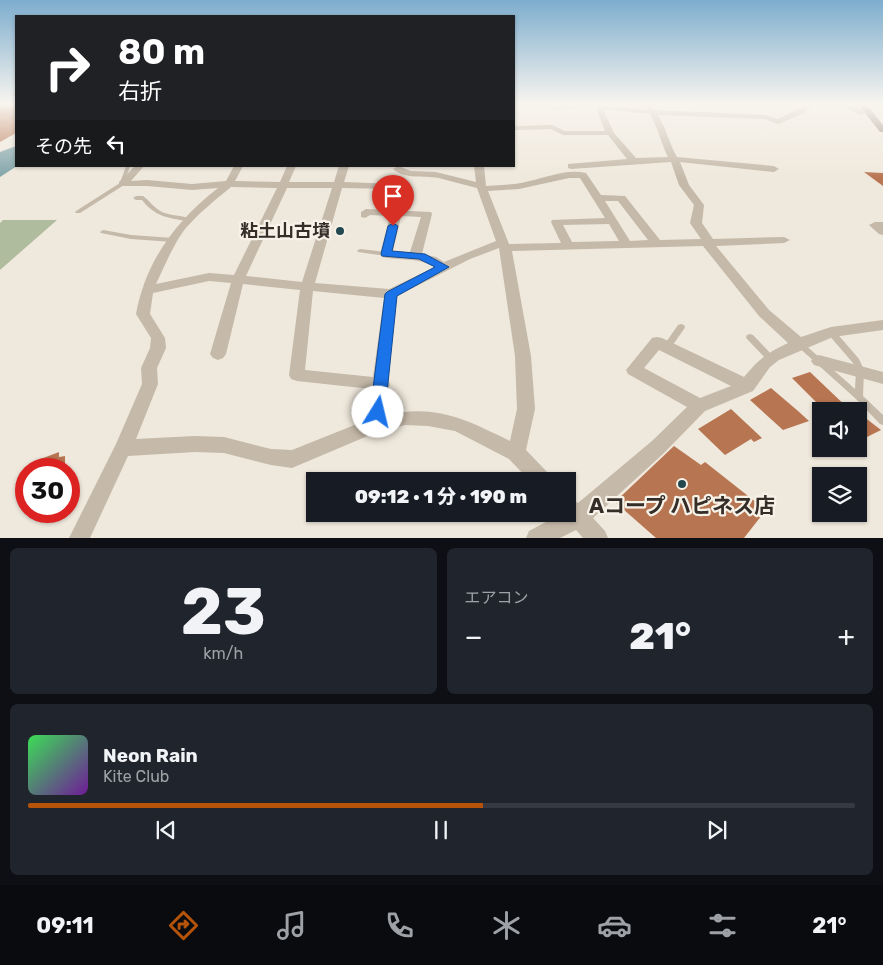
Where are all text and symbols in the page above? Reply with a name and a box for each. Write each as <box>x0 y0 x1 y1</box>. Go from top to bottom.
text: 80 m <box>118 31 205 73</box>
icon: right <box>35 35 100 100</box>
text: 右折 <box>118 78 162 105</box>
icon: left <box>102 130 130 158</box>
text: その先 <box>35 135 92 158</box>
pin <box>372 175 414 226</box>
icon: arrive <box>379 182 407 210</box>
place label: 粘土山古墳 <box>240 220 330 242</box>
marker: 粘土山古墳 <box>334 225 346 237</box>
position arrow <box>351 385 403 437</box>
map controls <box>812 402 867 522</box>
button: sound <box>812 402 867 457</box>
speed limit sign: 30 <box>15 458 80 523</box>
button: layers <box>812 467 867 522</box>
marker: Aコープ ハピネス店 <box>676 478 688 490</box>
text: 09:12 · 1 分 · 190 m <box>355 485 527 508</box>
place label: Aコープ ハピネス店 <box>589 493 775 518</box>
text: 23 <box>181 573 266 650</box>
text: エアコン <box>465 588 529 607</box>
text: 21° <box>629 613 691 659</box>
text: − <box>465 620 483 653</box>
text: + <box>838 620 855 653</box>
text: km/h <box>203 644 243 663</box>
text: Neon Rain <box>103 744 198 767</box>
text: Kite Club <box>103 767 169 786</box>
icon: previous <box>152 816 180 844</box>
icon: pause <box>427 816 455 844</box>
icon: next <box>703 816 731 844</box>
icon: directions <box>166 908 201 943</box>
icon: music <box>274 908 309 943</box>
icon: phone <box>382 908 417 943</box>
icon: climate <box>489 908 524 943</box>
icon: car <box>597 908 632 943</box>
icon: filters <box>705 908 740 943</box>
text: 09:11 <box>36 912 94 939</box>
text: 21° <box>812 912 847 939</box>

